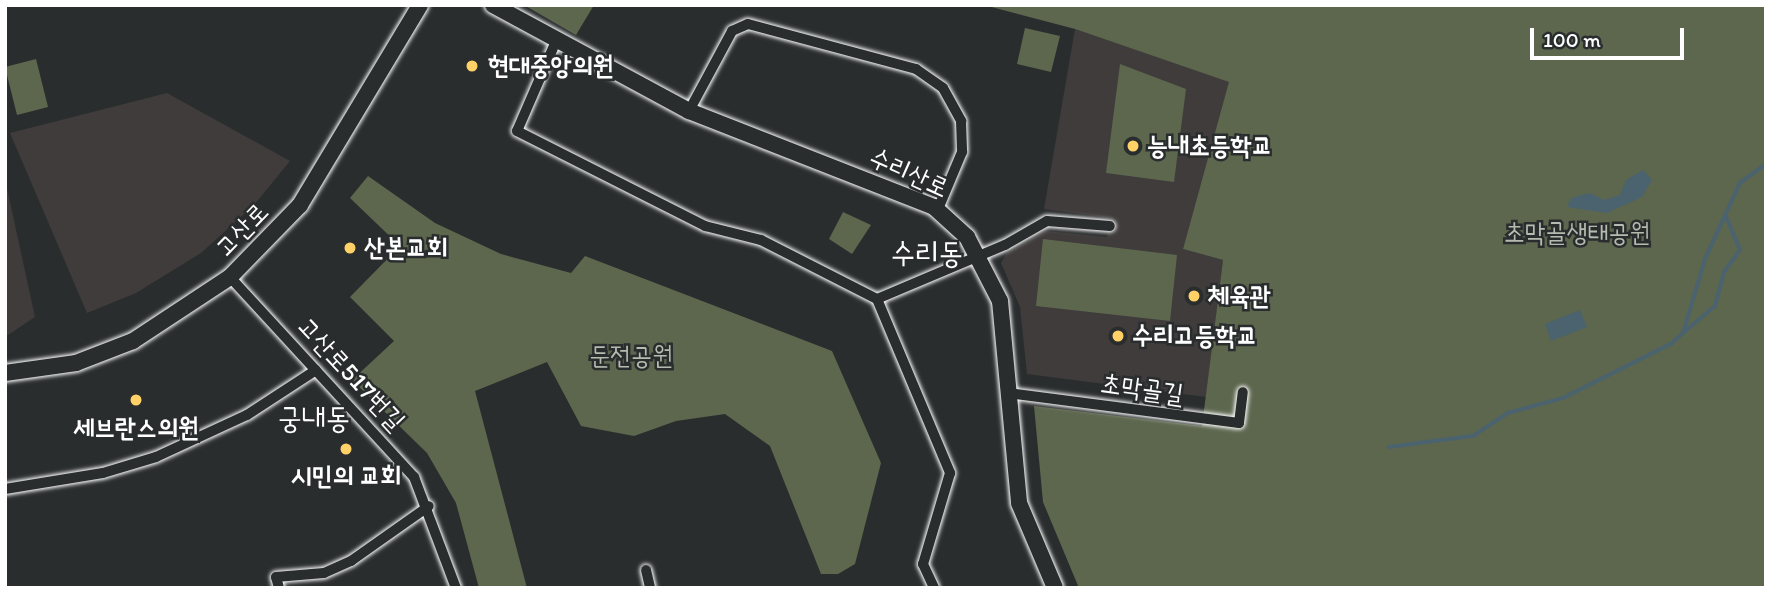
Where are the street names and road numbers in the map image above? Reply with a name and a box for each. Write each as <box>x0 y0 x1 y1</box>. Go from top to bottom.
street label: 수리산로 <box>864 142 954 204</box>
street label: 고산로 <box>209 197 275 263</box>
street label: 고산로517번길 <box>291 311 411 437</box>
street label: 초막골길 <box>1098 368 1186 410</box>

